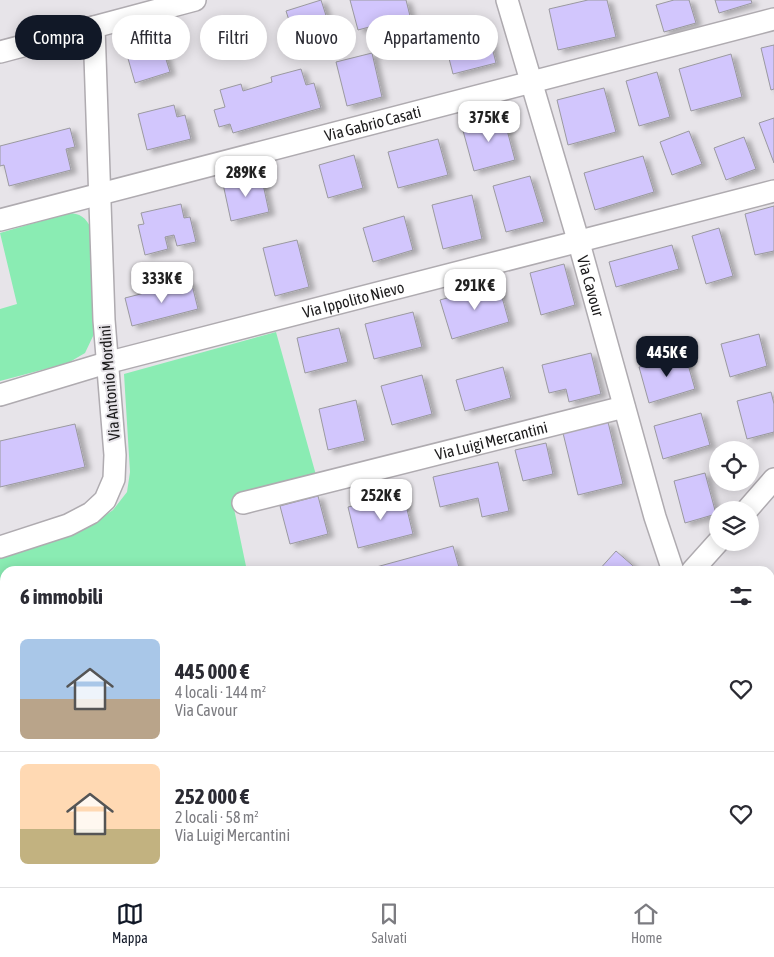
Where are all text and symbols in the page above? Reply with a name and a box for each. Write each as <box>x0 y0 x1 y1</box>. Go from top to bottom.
chip: Compra <box>15 15 102 60</box>
chip: Affitta <box>112 15 190 60</box>
chip: Filtri <box>200 15 267 60</box>
chip: Nuovo <box>277 15 356 60</box>
chip: Appartamento <box>366 15 498 60</box>
pin: 375K € <box>448 100 530 143</box>
street label: Via Gabrio Casati <box>322 102 423 144</box>
text: 375K € <box>469 108 509 126</box>
pin: 289K € <box>205 156 287 198</box>
text: 289K € <box>226 163 266 181</box>
street label: Via Cavour <box>574 254 608 319</box>
pin: 333K € <box>121 262 203 304</box>
pin: 291K € <box>434 268 516 311</box>
text: 333K € <box>142 269 182 287</box>
text: 291K € <box>455 276 495 294</box>
street label: Via Ippolito Nievo <box>300 278 406 321</box>
street label: Via Antonio Mordini <box>95 325 123 441</box>
pin: 445K € <box>626 336 708 378</box>
text: 445K € <box>647 343 687 361</box>
street label: Via Luigi Mercantini <box>433 418 549 463</box>
map controls <box>709 441 759 551</box>
button: locate <box>709 441 759 491</box>
pin: 252K € <box>340 478 422 521</box>
text: 252K € <box>361 486 401 504</box>
button: layers <box>709 501 759 551</box>
icon: filters <box>727 582 755 610</box>
text: 6 immobili <box>20 584 103 608</box>
icon: home <box>60 659 120 719</box>
text: 445 000 € <box>175 659 249 683</box>
icon: heart <box>727 675 755 703</box>
text: 4 locali · 144 m² <box>175 683 266 701</box>
text: Via Cavour <box>175 701 237 719</box>
icon: home <box>60 784 120 844</box>
text: 252 000 € <box>175 784 249 808</box>
icon: heart <box>727 800 755 828</box>
text: 2 locali · 58 m² <box>175 808 259 826</box>
text: Via Luigi Mercantini <box>175 826 290 844</box>
tab: Mappa <box>112 900 148 946</box>
tab: Salvati <box>372 900 407 946</box>
tab: Home <box>631 900 662 946</box>

